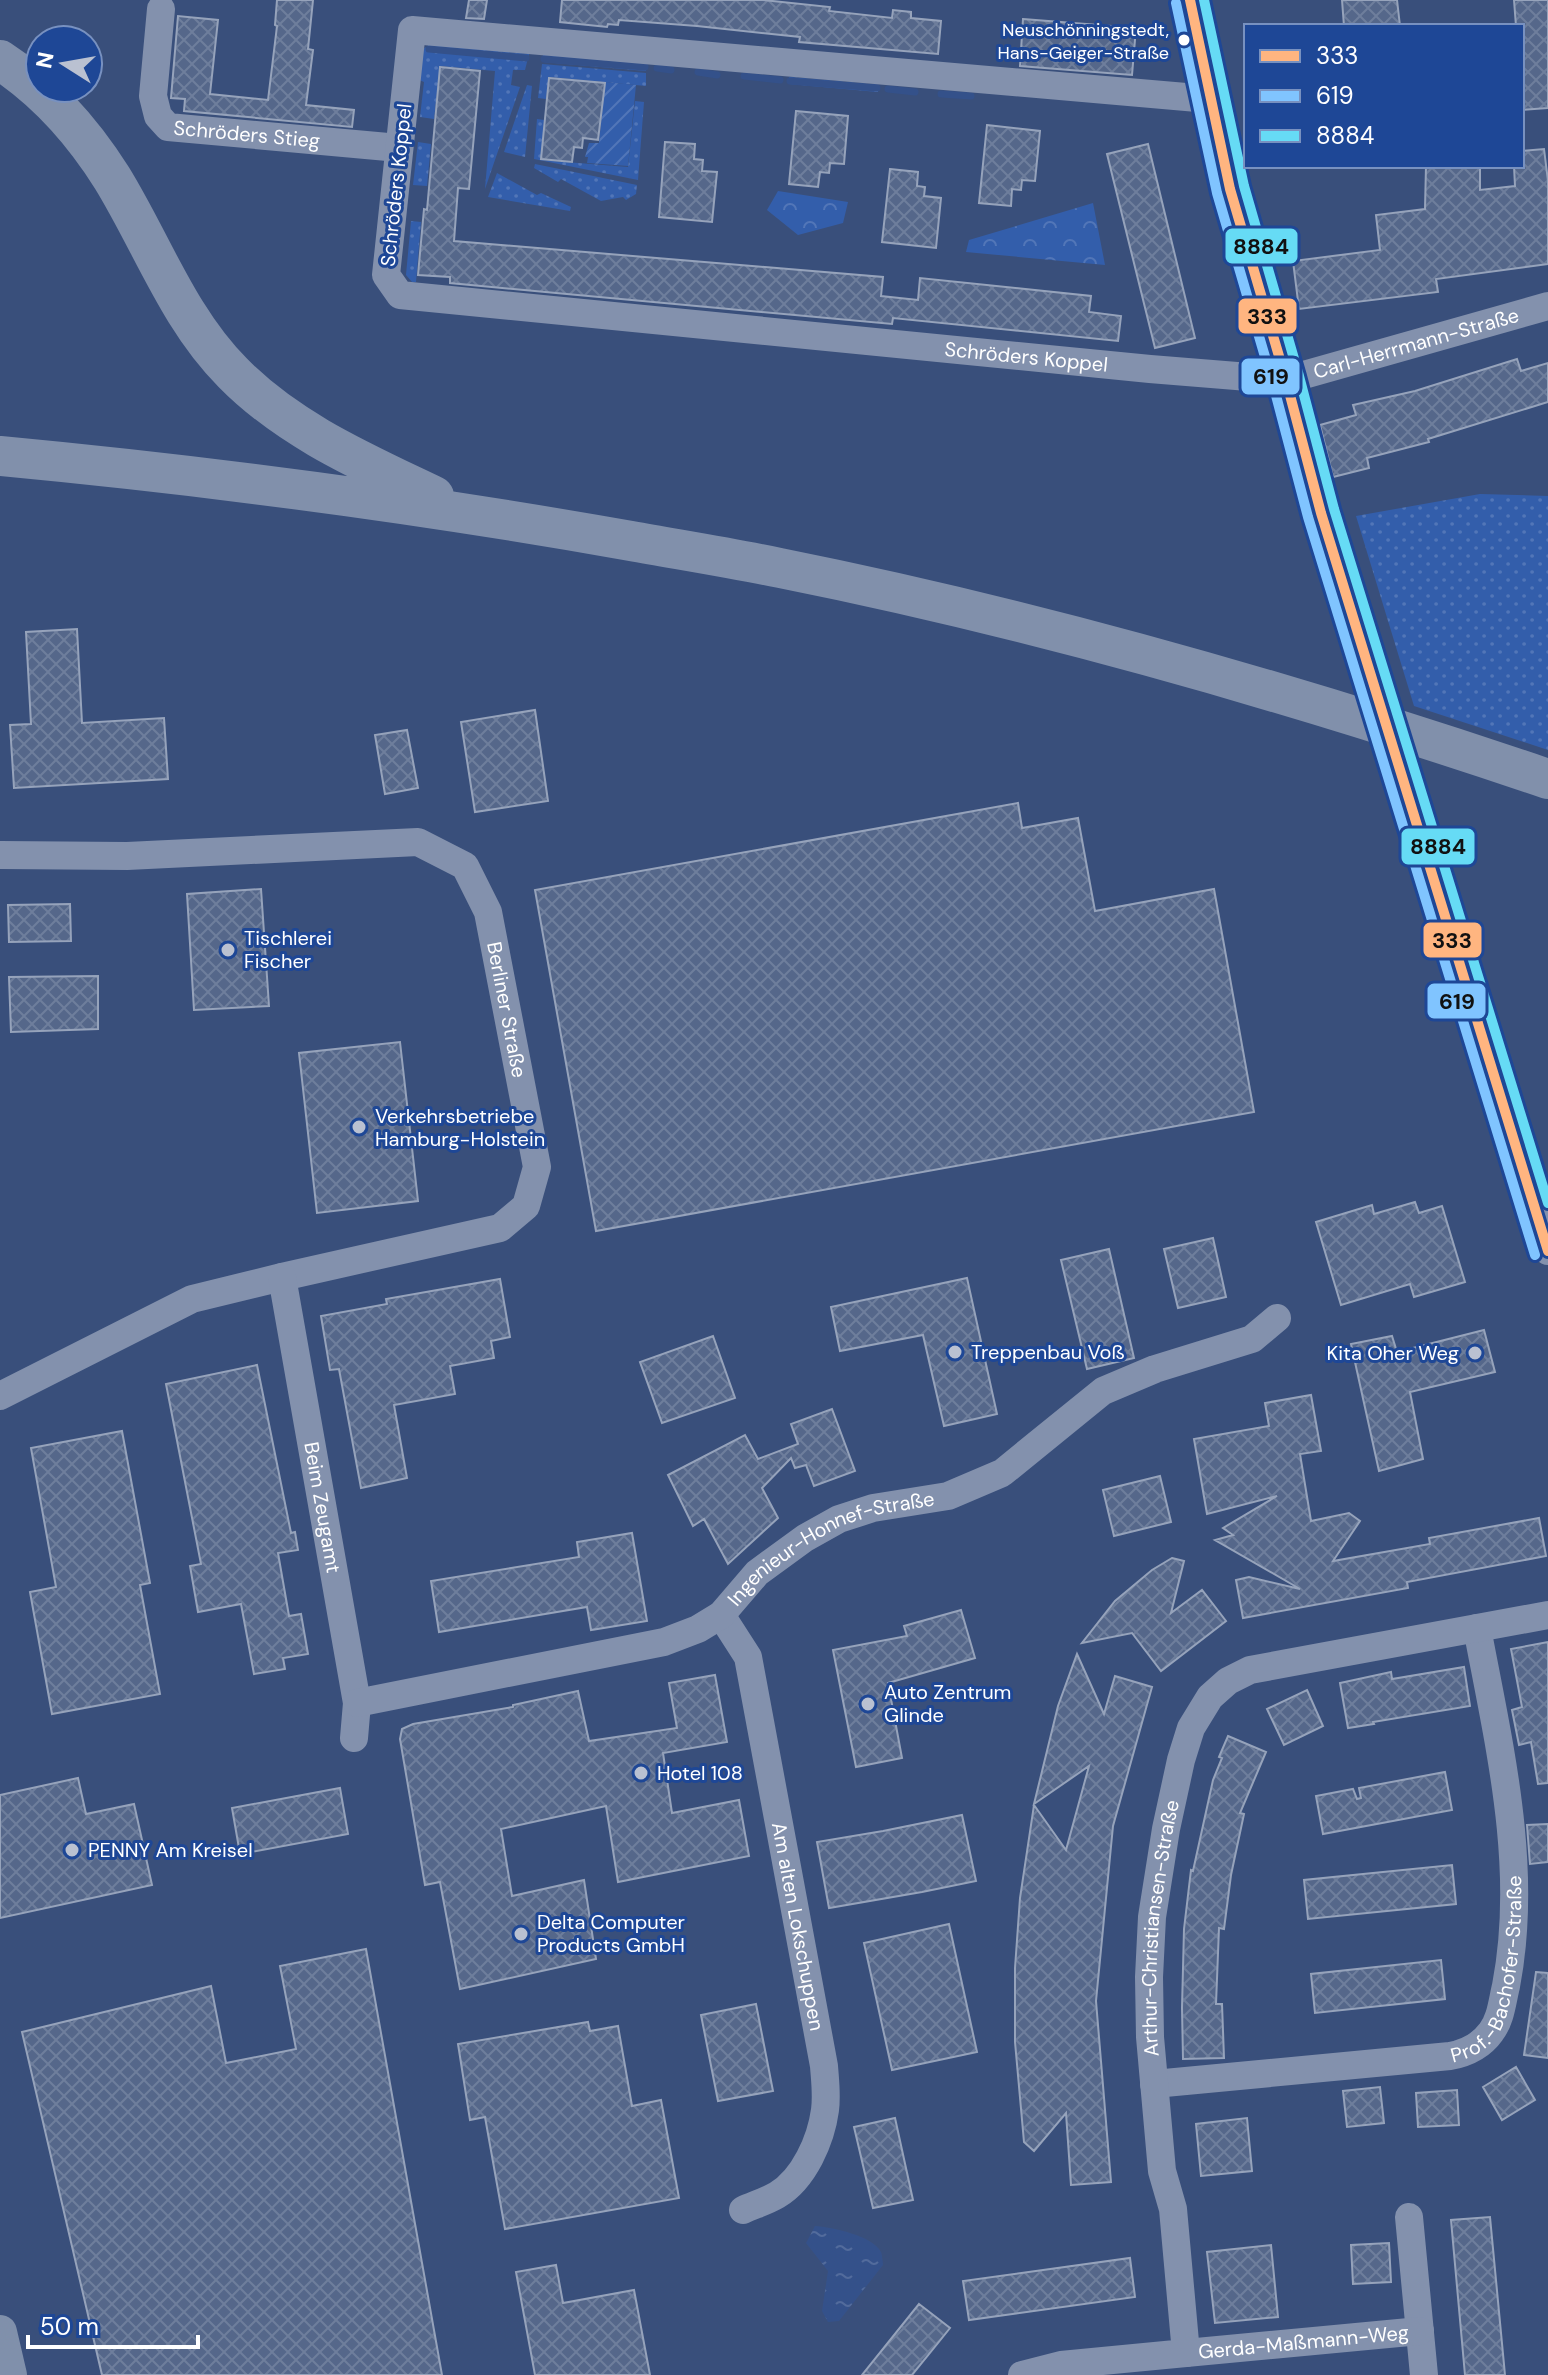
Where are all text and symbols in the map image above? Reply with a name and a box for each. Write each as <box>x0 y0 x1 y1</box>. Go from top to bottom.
place label: Neuschönningstedt, Hans-Geiger-Straße <box>998 18 1169 65</box>
north arrow <box>24 24 104 104</box>
legend <box>1244 24 1524 168</box>
marker: Neuschönningstedt, Hans-Geiger-Straße <box>1176 32 1192 48</box>
text: 333 <box>1316 40 1359 71</box>
text: N <box>29 50 61 71</box>
text: 619 <box>1316 80 1354 111</box>
street label: Schröders Koppel <box>375 102 417 268</box>
street label: Schröders Stieg <box>172 115 321 154</box>
text: 8884 <box>1316 120 1374 151</box>
line badge: 8884 <box>1224 227 1299 265</box>
text: 8884 <box>1233 232 1289 261</box>
line badge: 333 <box>1237 297 1298 335</box>
text: 333 <box>1247 302 1287 331</box>
street label: Carl-Herrmann-Straße <box>1310 302 1522 385</box>
street label: Schröders Koppel <box>943 336 1109 378</box>
line badge: 619 <box>1240 357 1301 396</box>
text: 619 <box>1253 362 1289 391</box>
line badge: 8884 <box>1400 827 1476 866</box>
text: 8884 <box>1410 832 1466 861</box>
line badge: 333 <box>1422 921 1483 959</box>
place label: Tischlerei Fischer <box>244 925 332 974</box>
text: 333 <box>1432 926 1472 955</box>
street label: Berliner Straße <box>481 940 533 1080</box>
marker: Tischlerei Fischer <box>219 941 237 959</box>
line badge: 619 <box>1426 982 1487 1020</box>
text: 619 <box>1439 987 1475 1016</box>
place label: Verkehrsbetriebe Hamburg-Holstein <box>375 1103 545 1152</box>
marker: Verkehrsbetriebe Hamburg-Holstein <box>350 1118 368 1136</box>
place label: Treppenbau Voß <box>971 1339 1125 1365</box>
place label: Kita Oher Weg <box>1327 1340 1459 1366</box>
marker: Treppenbau Voß <box>946 1343 964 1361</box>
marker: Kita Oher Weg <box>1466 1344 1484 1362</box>
street label: Beim Zeugamt <box>298 1440 347 1575</box>
street label: Ingenieur-Honnef-Straße <box>722 1485 936 1611</box>
place label: Auto Zentrum Glinde <box>884 1679 1011 1728</box>
marker: Auto Zentrum Glinde <box>859 1695 877 1713</box>
place label: Hotel 108 <box>657 1760 743 1786</box>
marker: Hotel 108 <box>632 1764 650 1782</box>
street label: Arthur-Christiansen-Straße <box>1136 1797 1185 2058</box>
street label: Am alten Lokschuppen <box>766 1820 830 2033</box>
place label: PENNY Am Kreisel <box>88 1837 253 1863</box>
marker: PENNY Am Kreisel <box>63 1841 81 1859</box>
street label: Prof.-Bachofer-Straße <box>1448 1875 1527 2069</box>
place label: Delta Computer Products GmbH <box>537 1909 685 1958</box>
marker: Delta Computer Products GmbH <box>512 1925 530 1943</box>
scale bar <box>28 2299 198 2349</box>
text: 50 m <box>40 2311 99 2342</box>
street label: Gerda-Maßmann-Weg <box>1197 2319 1410 2365</box>

